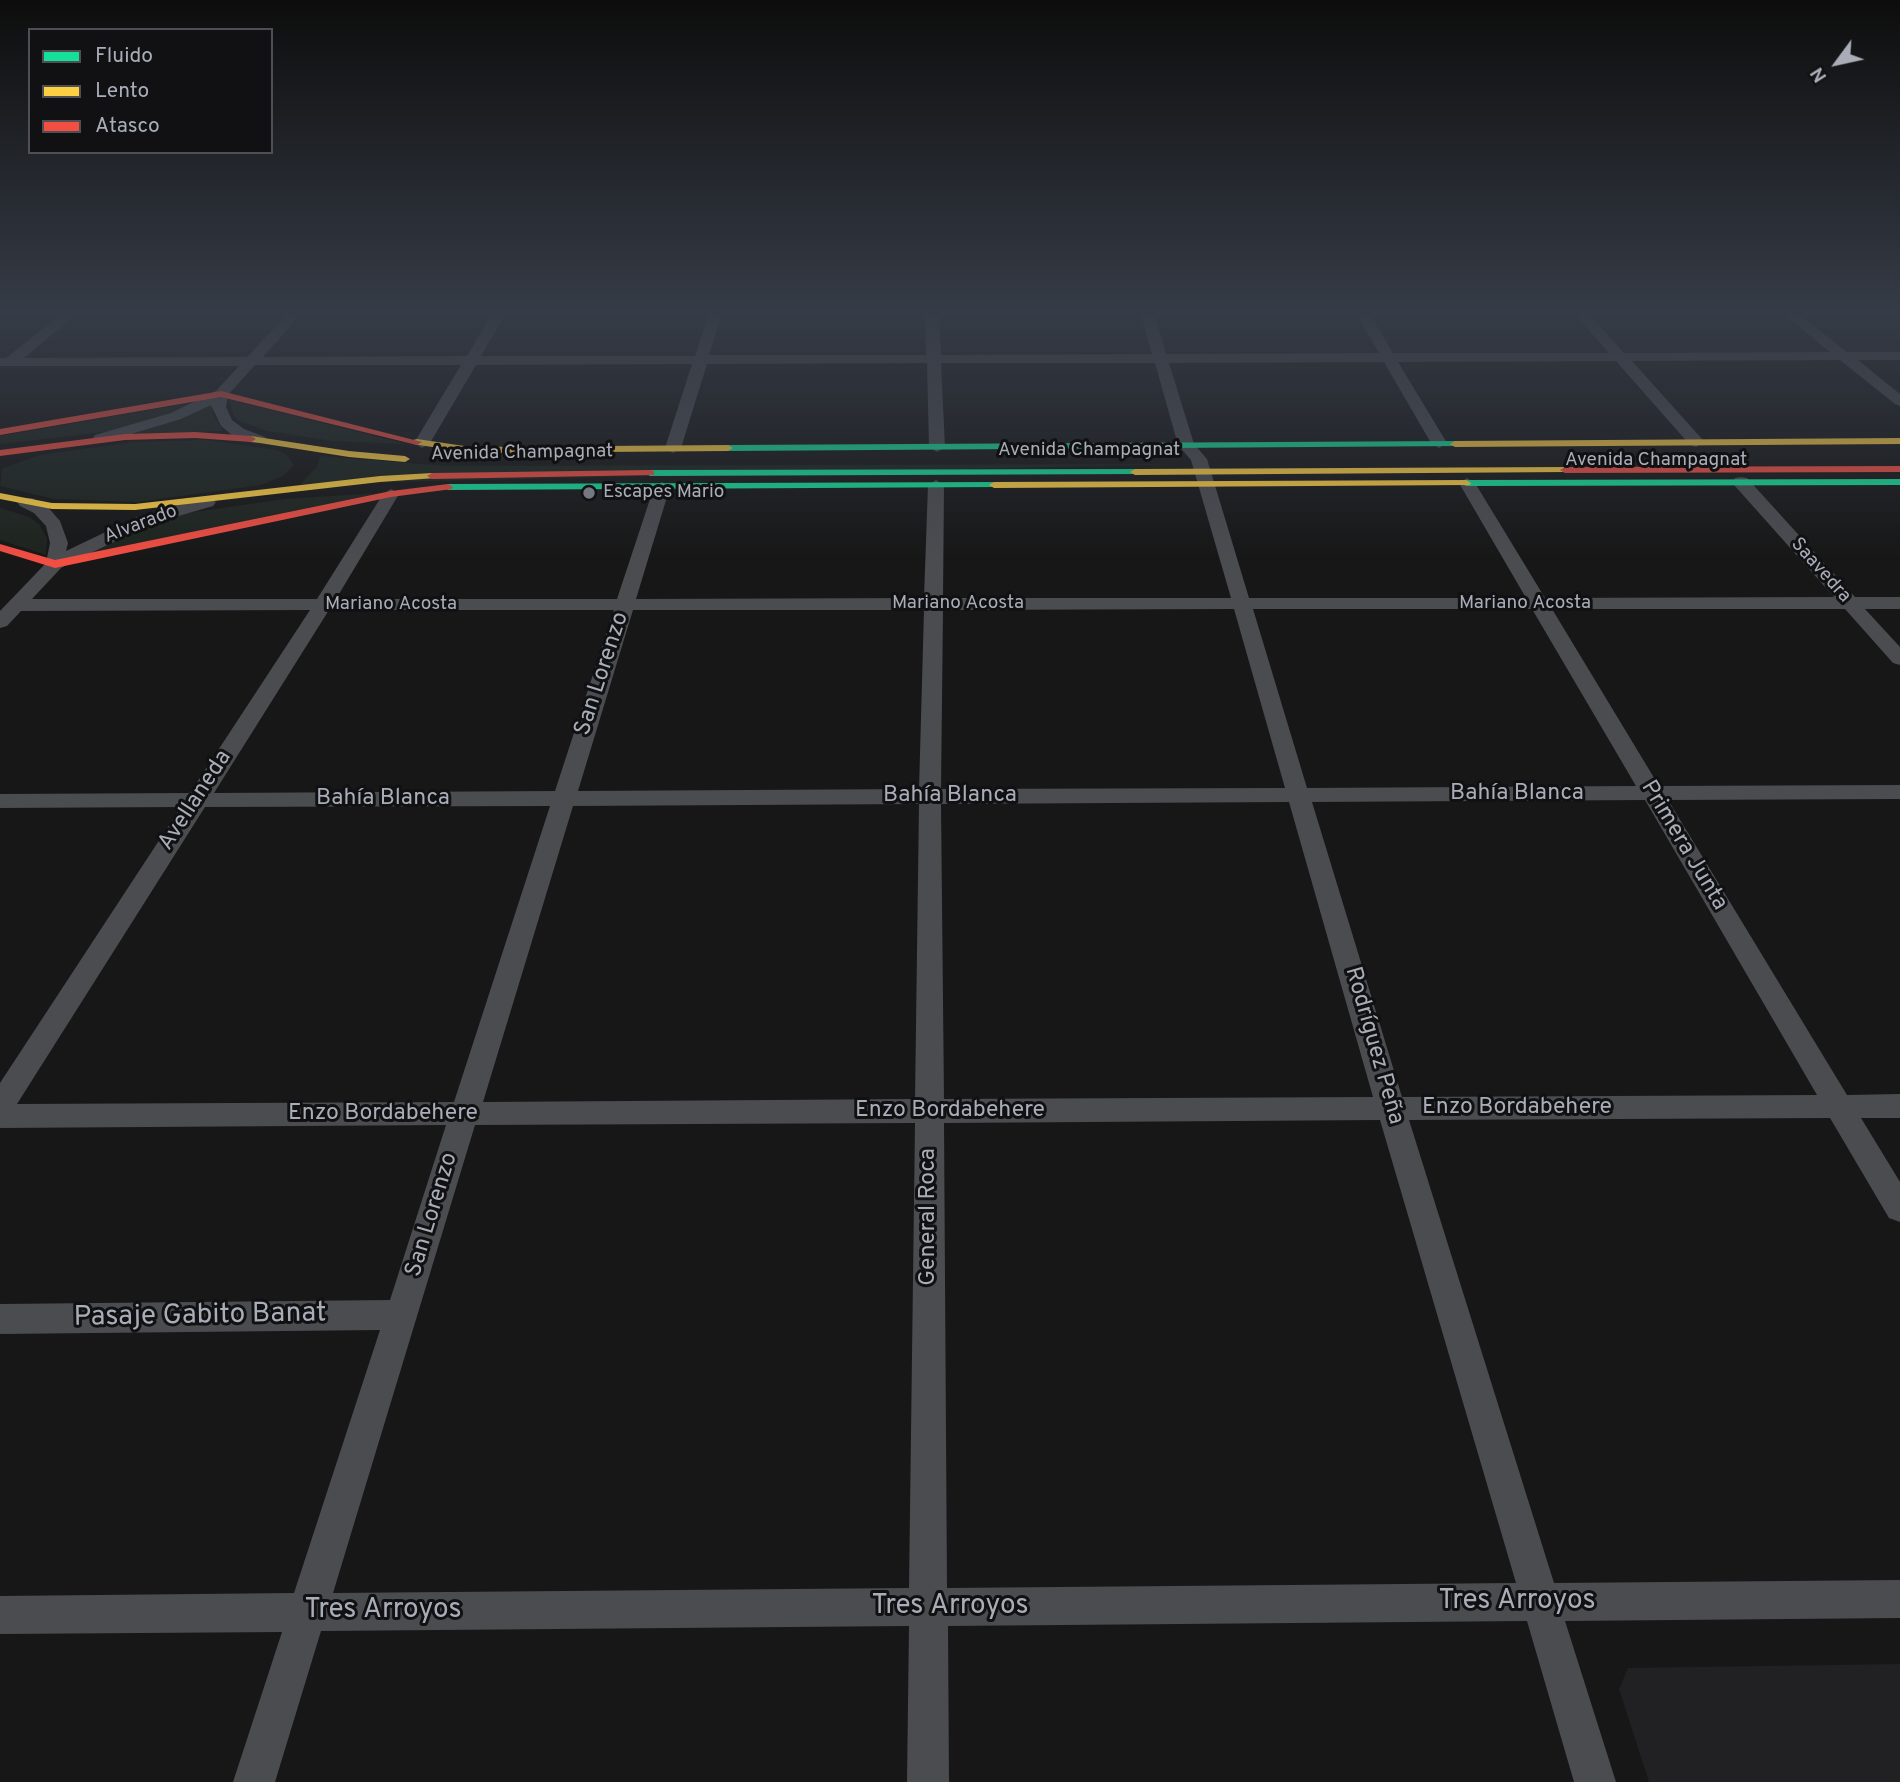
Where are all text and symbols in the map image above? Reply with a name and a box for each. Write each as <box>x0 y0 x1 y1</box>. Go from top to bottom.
legend <box>28 28 273 154</box>
north arrow <box>1802 28 1872 98</box>
text: Fluido <box>95 43 153 70</box>
text: N <box>1806 62 1833 87</box>
text: Lento <box>95 78 149 105</box>
text: Atasco <box>95 113 160 140</box>
street label: Avenida Champagnat <box>998 440 1180 462</box>
street label: Avenida Champagnat <box>431 441 613 467</box>
street label: Avenida Champagnat <box>1565 450 1747 472</box>
place label: Escapes Mario <box>603 482 724 504</box>
marker: Escapes Mario <box>581 485 597 501</box>
street label: Alvarado <box>101 501 181 549</box>
street label: Saavedra <box>1785 534 1855 608</box>
street label: Mariano Acosta <box>892 593 1024 615</box>
street label: Mariano Acosta <box>1459 593 1591 615</box>
street label: Mariano Acosta <box>325 594 457 616</box>
street label: San Lorenzo <box>570 609 636 739</box>
street label: Avellaneda <box>153 746 239 856</box>
street label: Primera Junta <box>1633 776 1733 916</box>
street label: Bahía Blanca <box>1450 780 1584 808</box>
street label: Bahía Blanca <box>883 782 1017 810</box>
street label: Bahía Blanca <box>316 785 450 813</box>
street label: Rodríguez Peña <box>1337 964 1409 1128</box>
street label: Enzo Bordabehere <box>1422 1094 1612 1122</box>
street label: Enzo Bordabehere <box>855 1097 1045 1125</box>
street label: Enzo Bordabehere <box>288 1100 478 1128</box>
street label: General Roca <box>915 1148 943 1286</box>
street label: San Lorenzo <box>401 1150 465 1280</box>
street label: Pasaje Gabito Banat <box>73 1298 327 1336</box>
street label: Tres Arroyos <box>1438 1585 1596 1619</box>
street label: Tres Arroyos <box>871 1590 1029 1624</box>
street label: Tres Arroyos <box>304 1594 462 1628</box>

